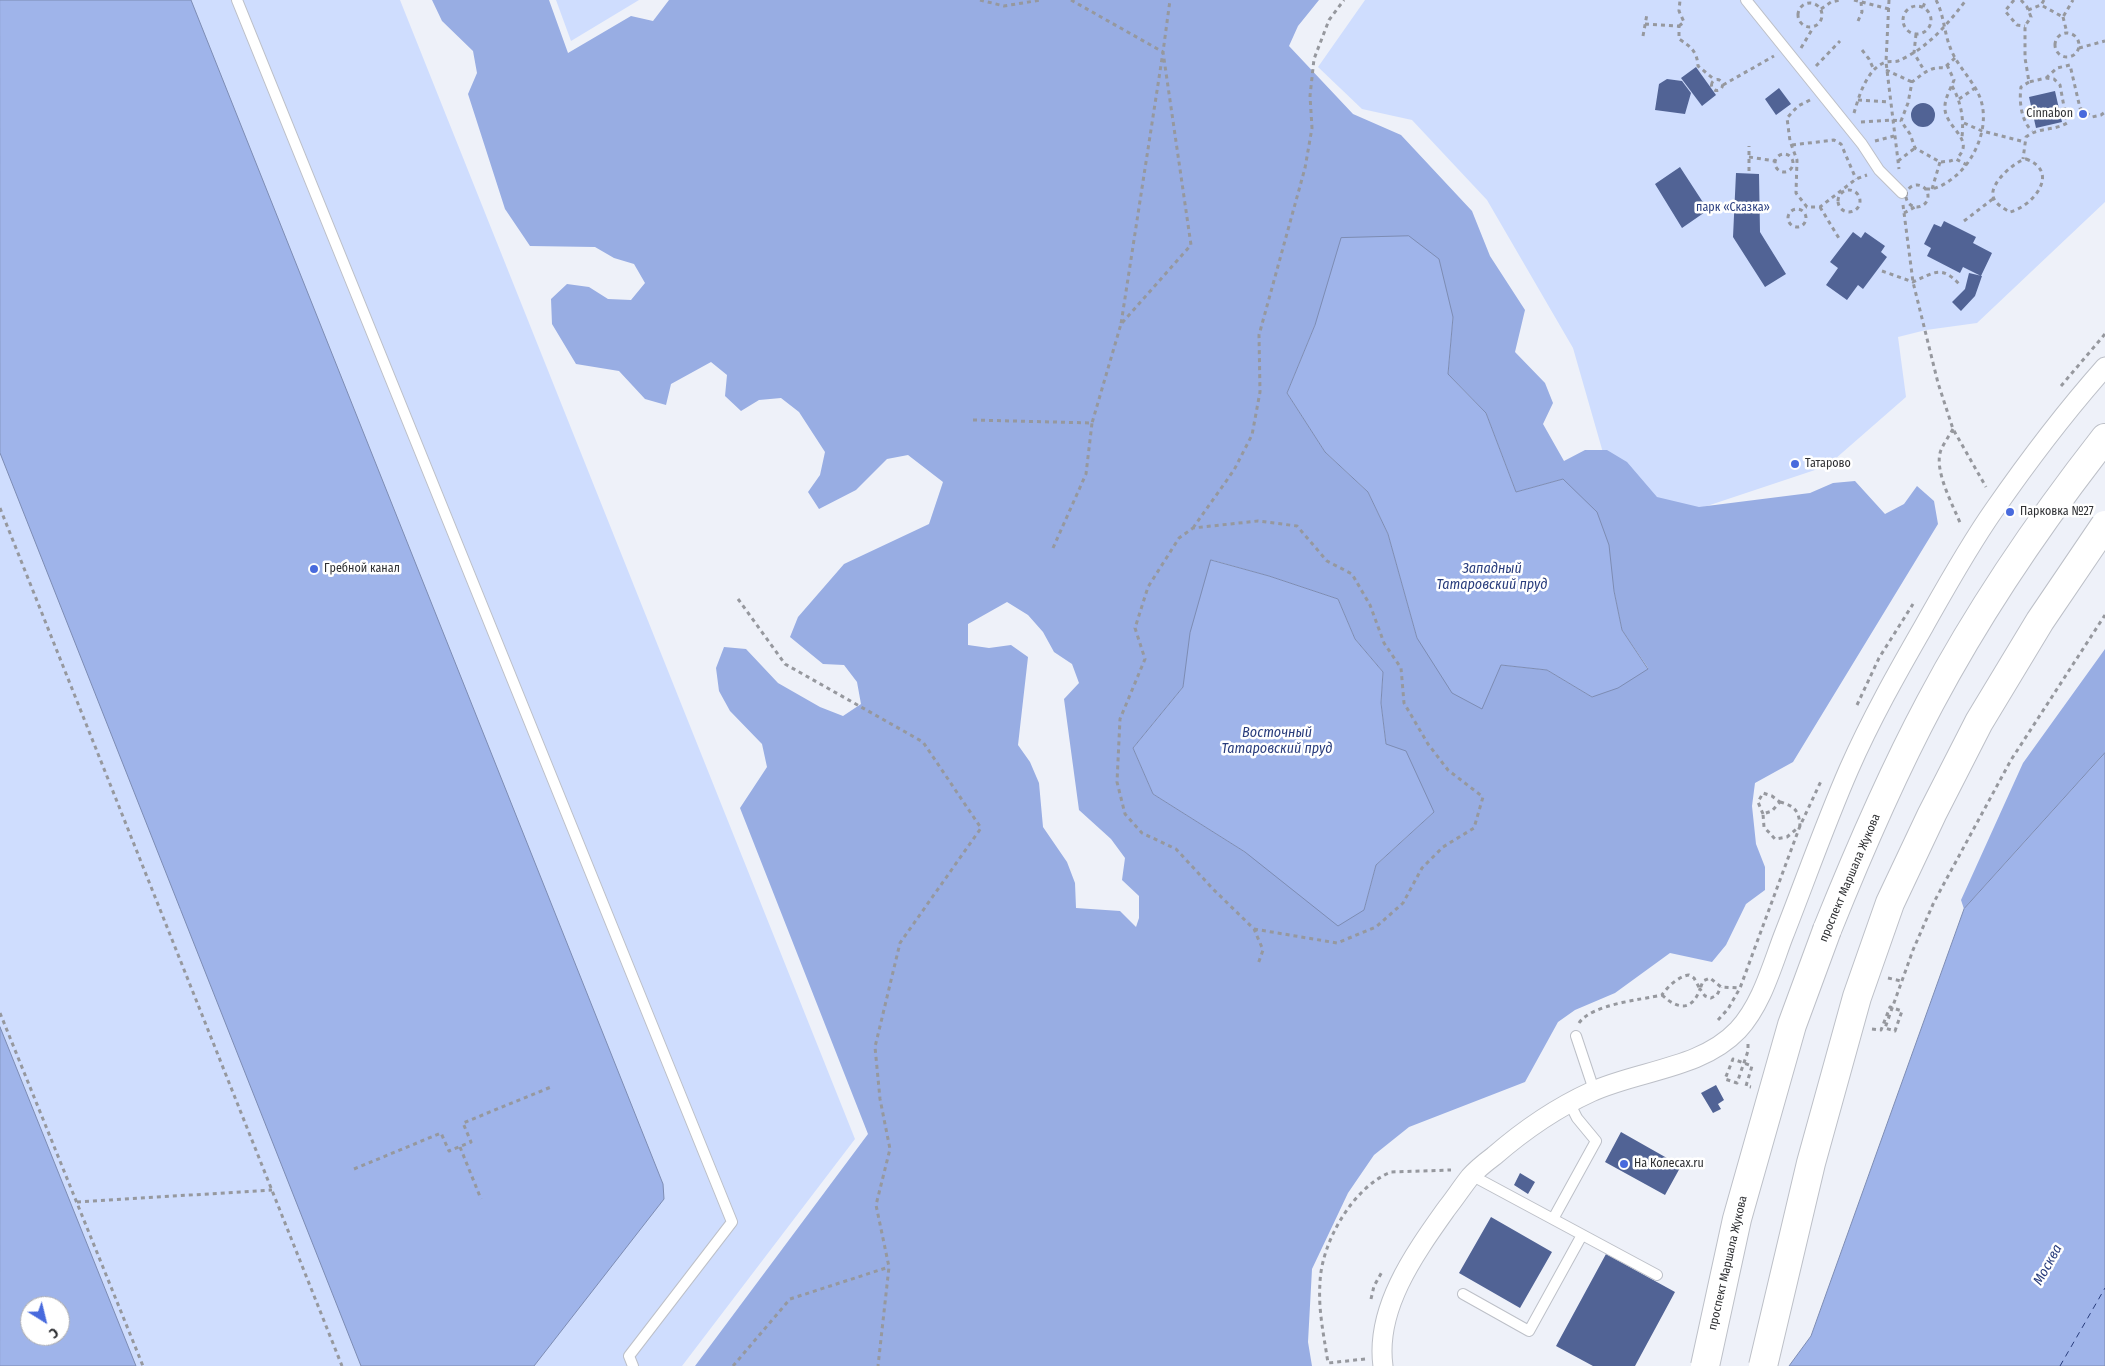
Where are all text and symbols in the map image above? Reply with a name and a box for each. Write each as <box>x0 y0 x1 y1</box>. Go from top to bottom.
place label: Cinnabon <box>2026 107 2073 121</box>
marker: Cinnabon <box>2077 108 2089 120</box>
park label: парк «Сказка» <box>1696 201 1770 215</box>
place label: Татарово <box>1805 457 1851 471</box>
marker: Татарово <box>1789 458 1801 470</box>
place label: Парковка №27 <box>2020 505 2094 519</box>
marker: Парковка №27 <box>2004 506 2016 518</box>
water label: Западный Татаровский пруд <box>1437 561 1547 594</box>
place label: Гребной канал <box>324 562 400 576</box>
marker: Гребной канал <box>308 563 320 575</box>
water label: Восточный Татаровский пруд <box>1222 725 1332 758</box>
street label: проспект Маршала Жукова <box>1816 812 1884 944</box>
place label: На Колесах.ru <box>1634 1157 1704 1171</box>
marker: На Колесах.ru <box>1618 1158 1630 1170</box>
street label: проспект Маршала Жукова <box>1705 1194 1751 1332</box>
water label: Москва <box>2030 1242 2066 1288</box>
north arrow <box>20 1296 70 1346</box>
text: С <box>46 1324 61 1342</box>

